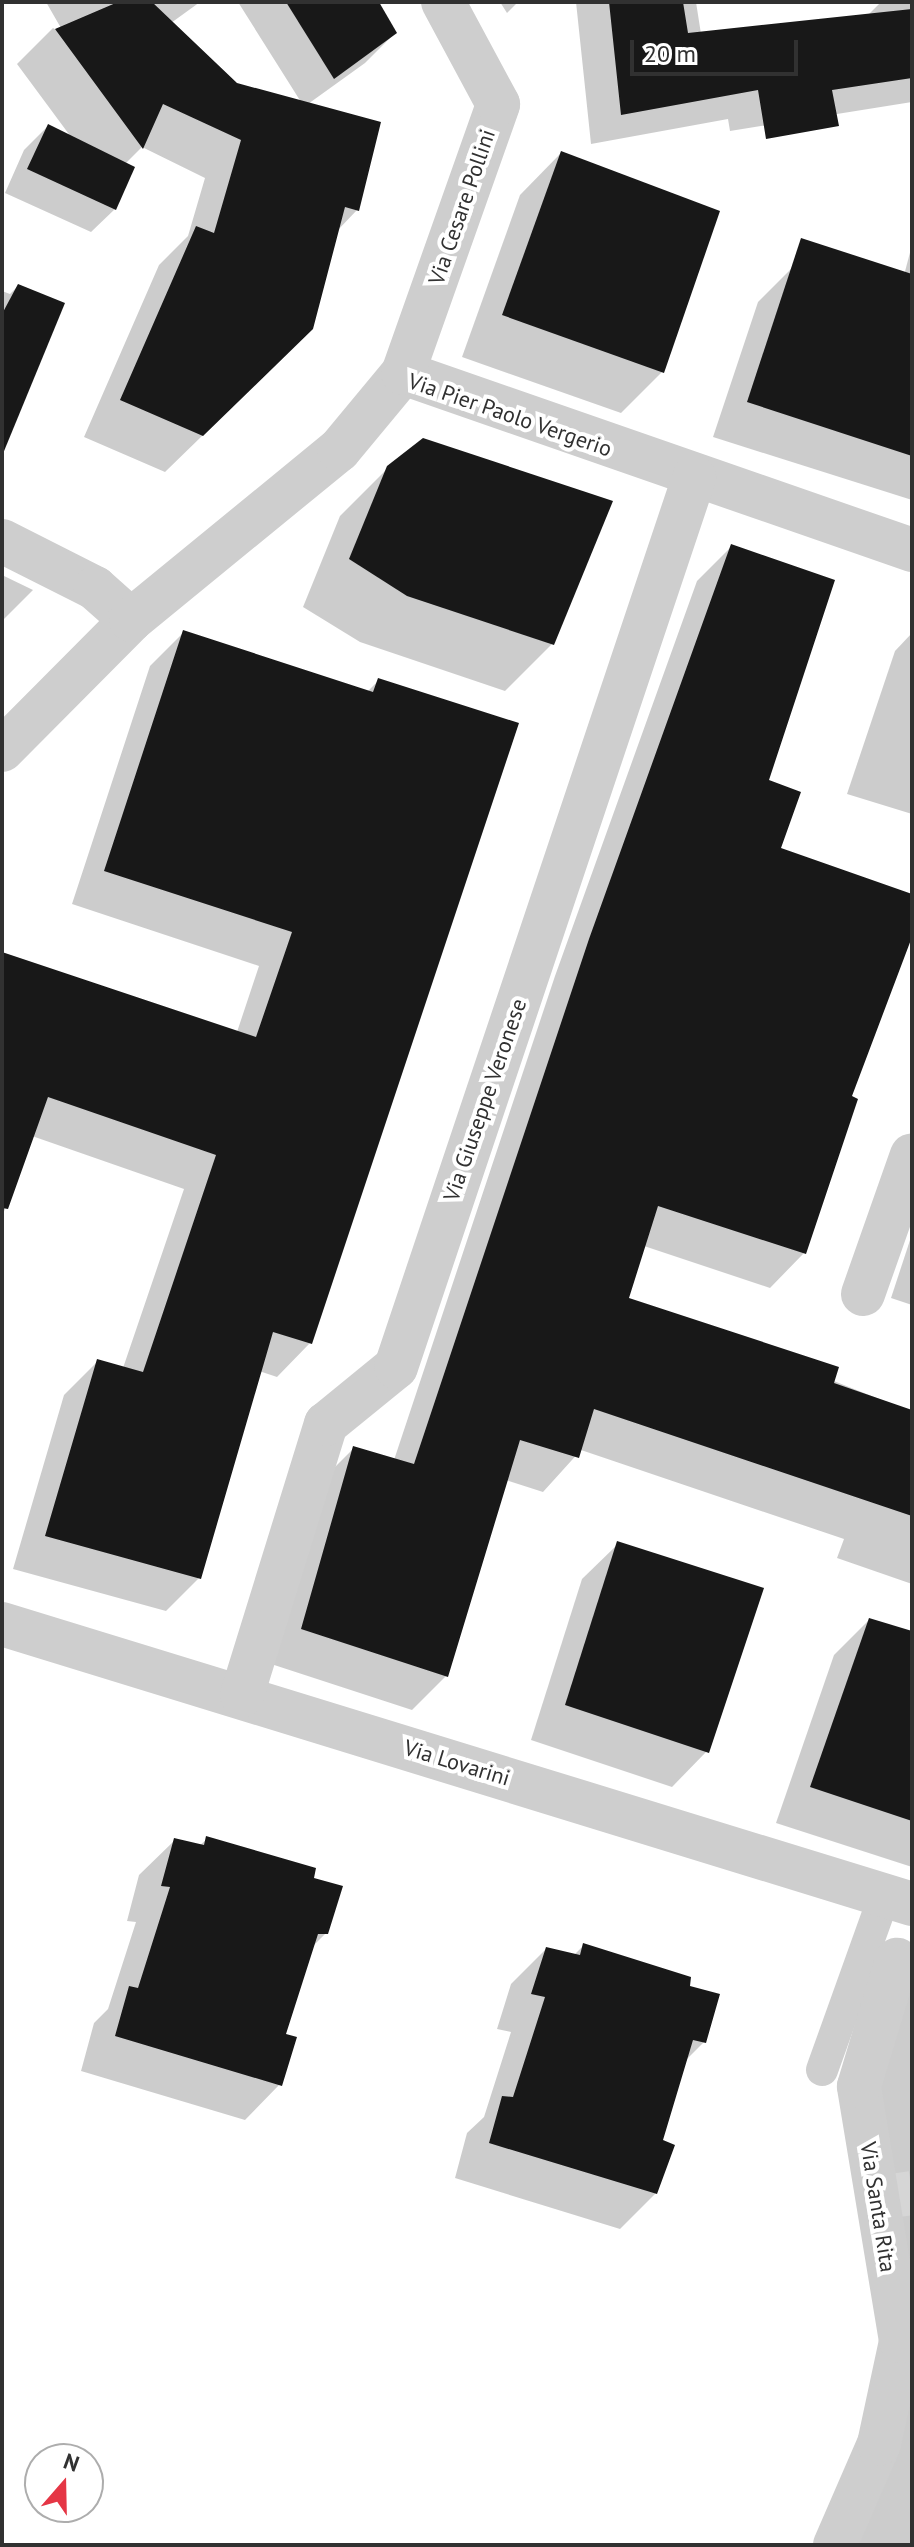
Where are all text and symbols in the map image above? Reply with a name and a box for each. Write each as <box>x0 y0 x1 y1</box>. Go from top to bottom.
scale bar <box>634 24 802 74</box>
text: 20 m <box>644 38 696 69</box>
street label: Via Cesare Pollini <box>423 126 501 288</box>
street label: Via Pier Paolo Vergerio <box>404 368 616 462</box>
street label: Via Giuseppe Veronese <box>438 995 532 1205</box>
street label: Via Lovarini <box>401 1734 513 1792</box>
street label: Via Santa Rita <box>855 2140 901 2274</box>
north arrow <box>24 2443 104 2523</box>
text: N <box>60 2447 83 2478</box>

